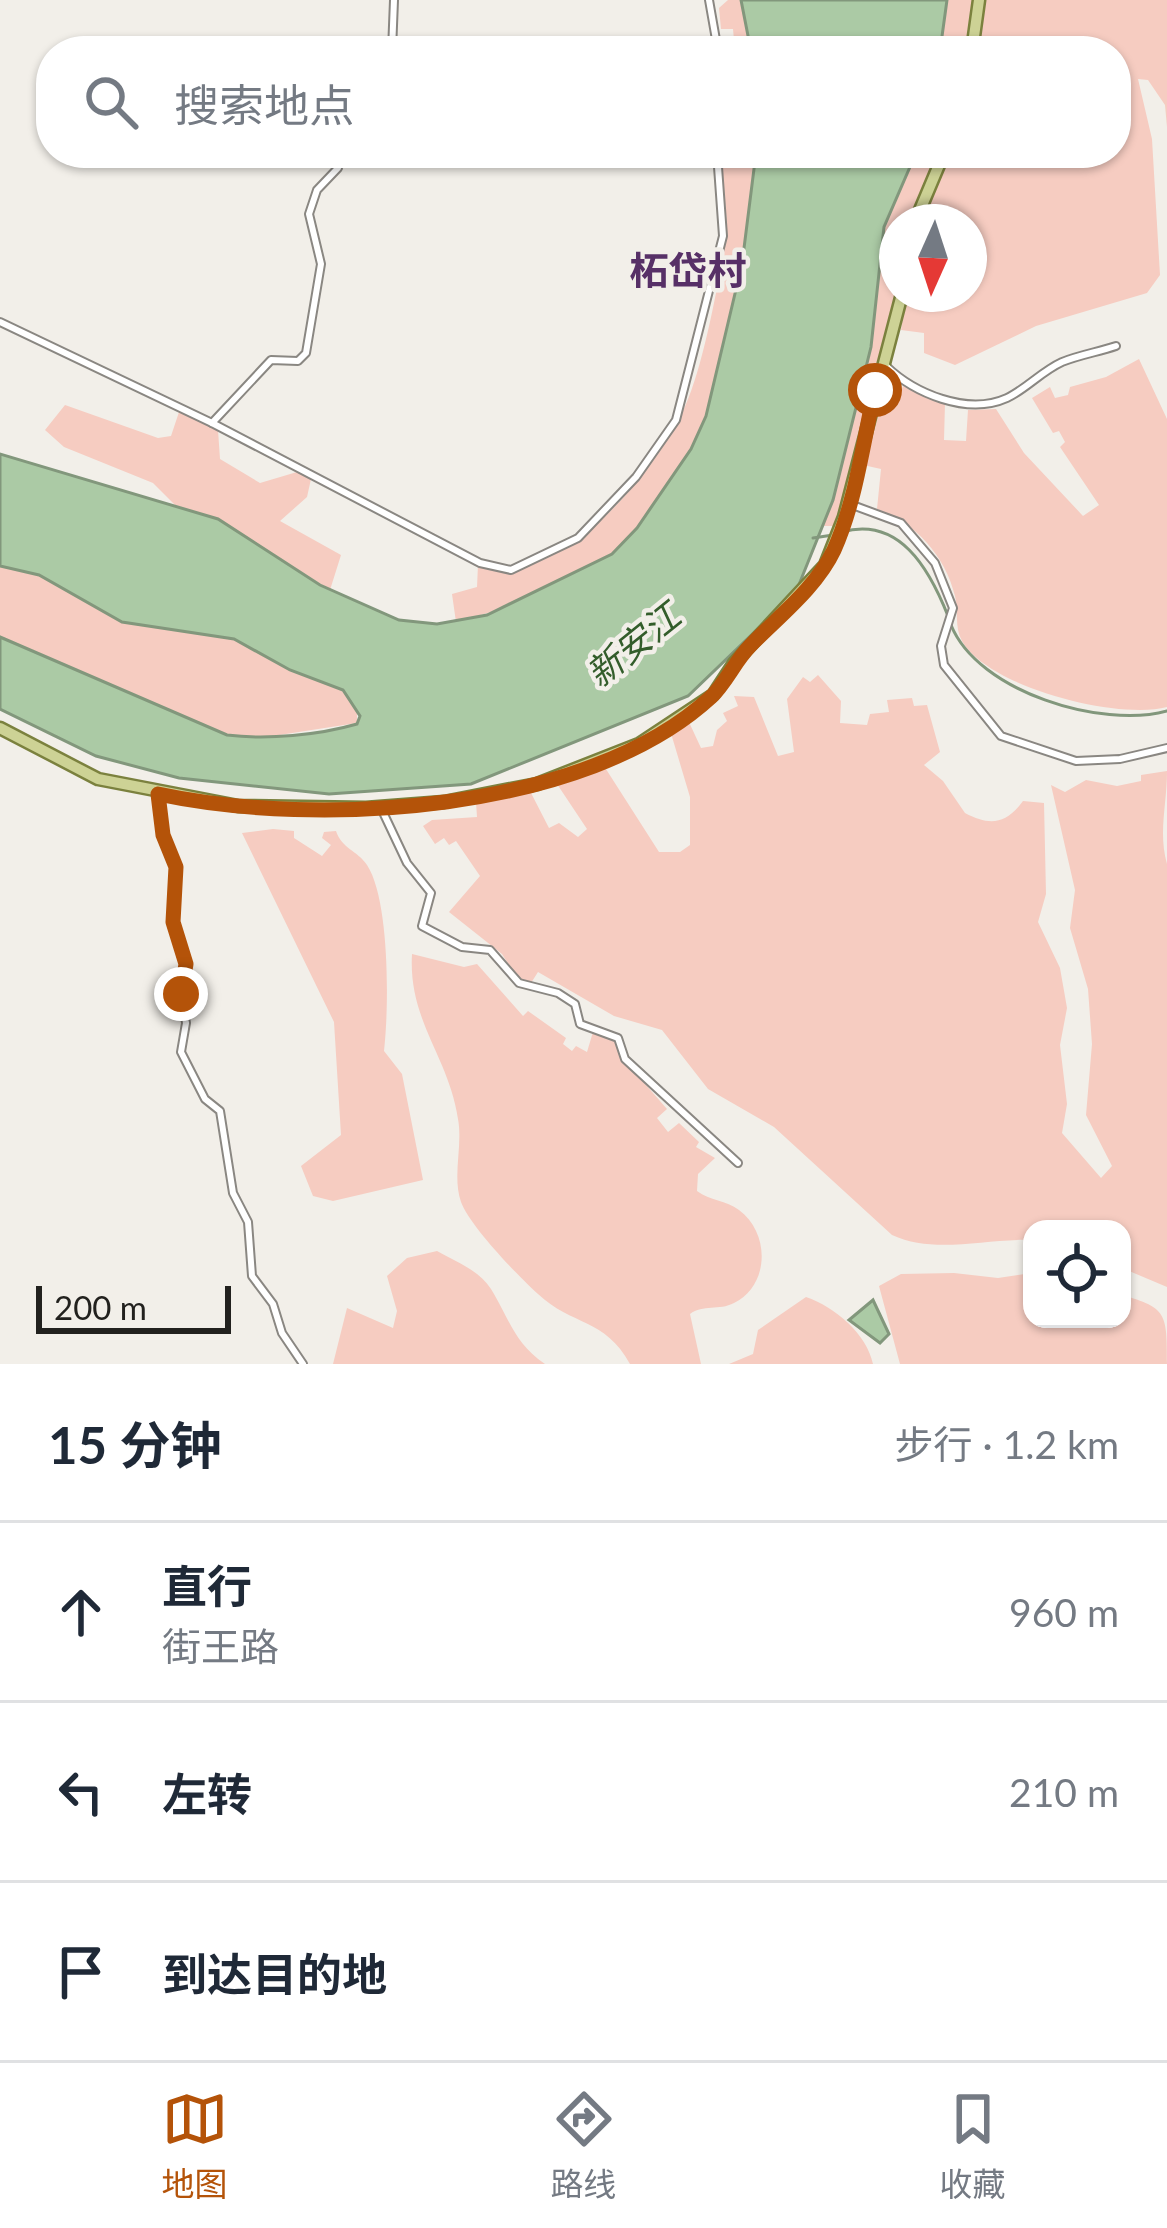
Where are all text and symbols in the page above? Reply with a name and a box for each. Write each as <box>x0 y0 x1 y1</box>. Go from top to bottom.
search box <box>36 36 1131 168</box>
icon: search <box>78 69 144 135</box>
text: 搜索地点 <box>174 78 354 132</box>
north arrow <box>879 204 987 312</box>
district label: 柘岱村 <box>629 247 747 293</box>
route start <box>848 363 902 417</box>
water label: 新安江 <box>577 591 691 695</box>
route end <box>154 967 208 1021</box>
map controls <box>1023 1220 1131 1328</box>
button: locate <box>1023 1220 1131 1328</box>
scale bar <box>36 1280 231 1333</box>
text: 200 m <box>54 1287 147 1327</box>
text: 15 分钟 <box>48 1414 222 1475</box>
text: 步行 · 1.2 km <box>895 1421 1119 1467</box>
text: 直行 <box>162 1559 252 1613</box>
icon: ahead <box>48 1579 114 1645</box>
text: 960 m <box>1009 1589 1119 1635</box>
text: 街王路 <box>162 1623 279 1669</box>
icon: left <box>48 1759 114 1825</box>
text: 左转 <box>162 1767 252 1821</box>
text: 210 m <box>1009 1769 1119 1815</box>
icon: arrive <box>48 1939 114 2005</box>
text: 到达目的地 <box>162 1947 387 2001</box>
tab: 地图 <box>162 2086 228 2206</box>
tab: 路线 <box>551 2086 617 2206</box>
tab: 收藏 <box>940 2086 1006 2206</box>

